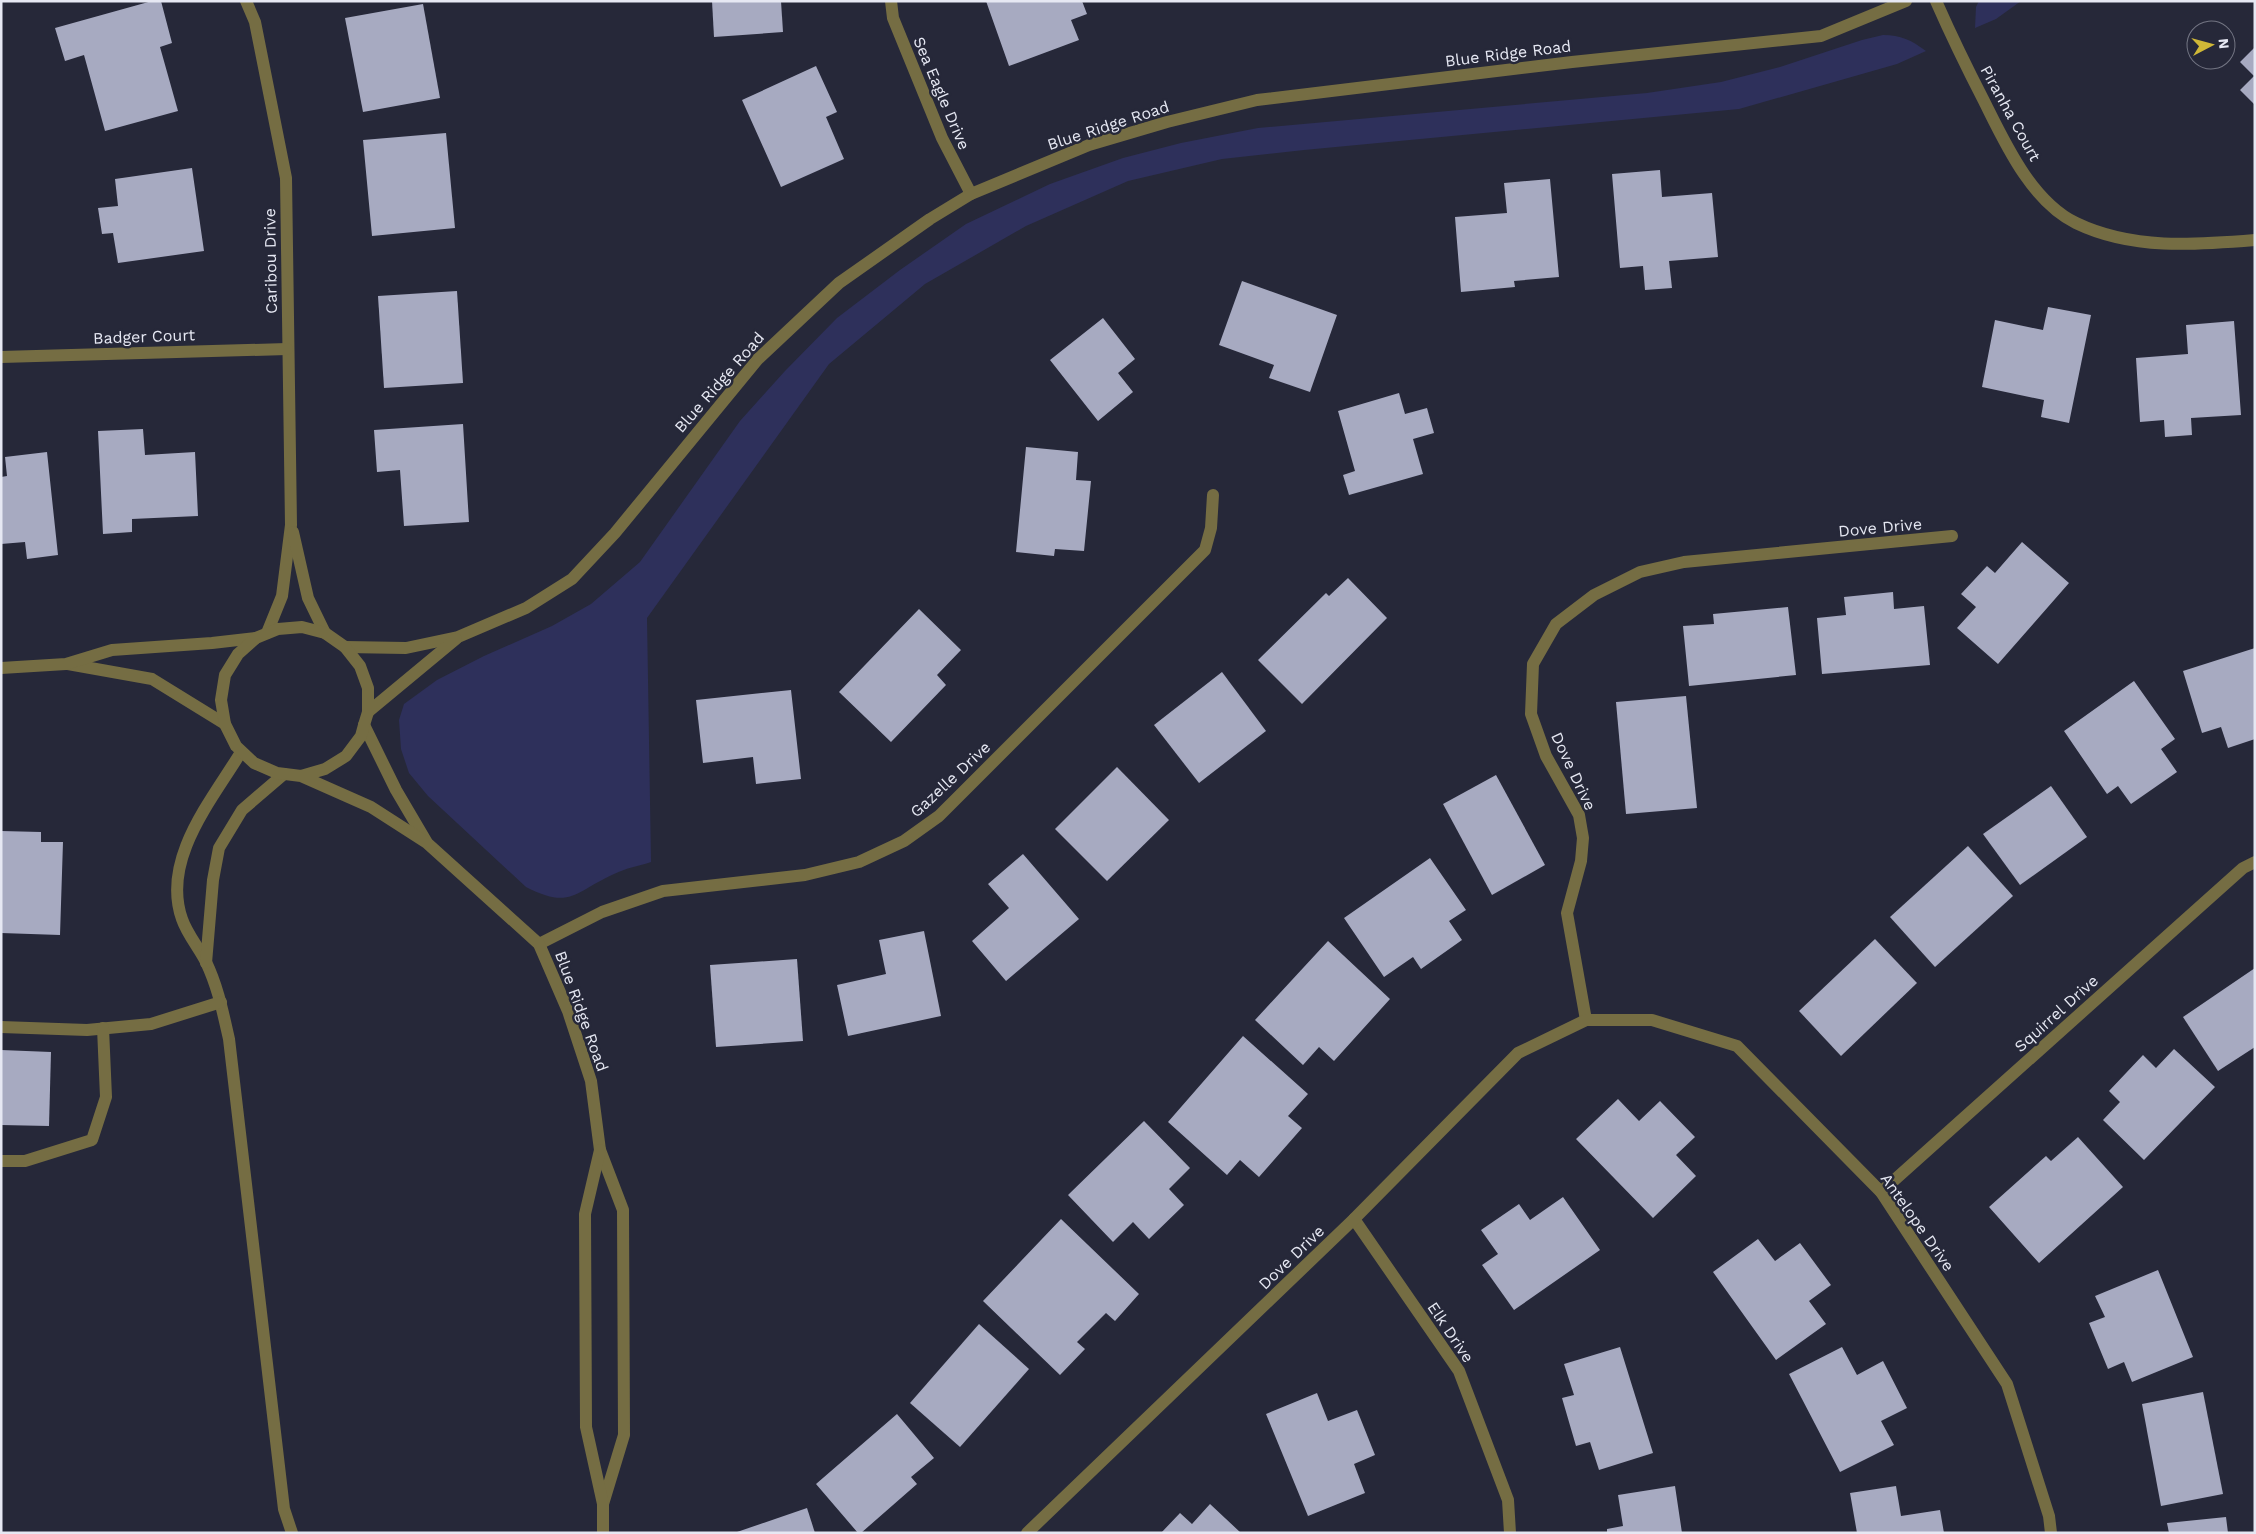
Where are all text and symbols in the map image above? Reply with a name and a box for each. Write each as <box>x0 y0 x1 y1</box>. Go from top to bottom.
north arrow <box>2186 20 2236 70</box>
street label: Sea Eagle Drive <box>909 34 974 153</box>
street label: Blue Ridge Road <box>1444 36 1572 71</box>
text: N <box>2215 38 2232 50</box>
street label: Piranha Court <box>1976 62 2045 165</box>
street label: Blue Ridge Road <box>1045 97 1171 154</box>
street label: Caribou Drive <box>260 208 281 314</box>
street label: Badger Court <box>93 325 196 348</box>
street label: Blue Ridge Road <box>671 328 768 436</box>
street label: Dove Drive <box>1837 514 1923 541</box>
street label: Dove Drive <box>1547 729 1600 813</box>
street label: Gazelle Drive <box>906 737 994 821</box>
street label: Blue Ridge Road <box>551 948 612 1074</box>
street label: Squirrel Drive <box>2011 971 2102 1056</box>
street label: Antelope Drive <box>1877 1170 1958 1275</box>
street label: Dove Drive <box>1255 1221 1328 1293</box>
street label: Elk Drive <box>1423 1298 1478 1366</box>

